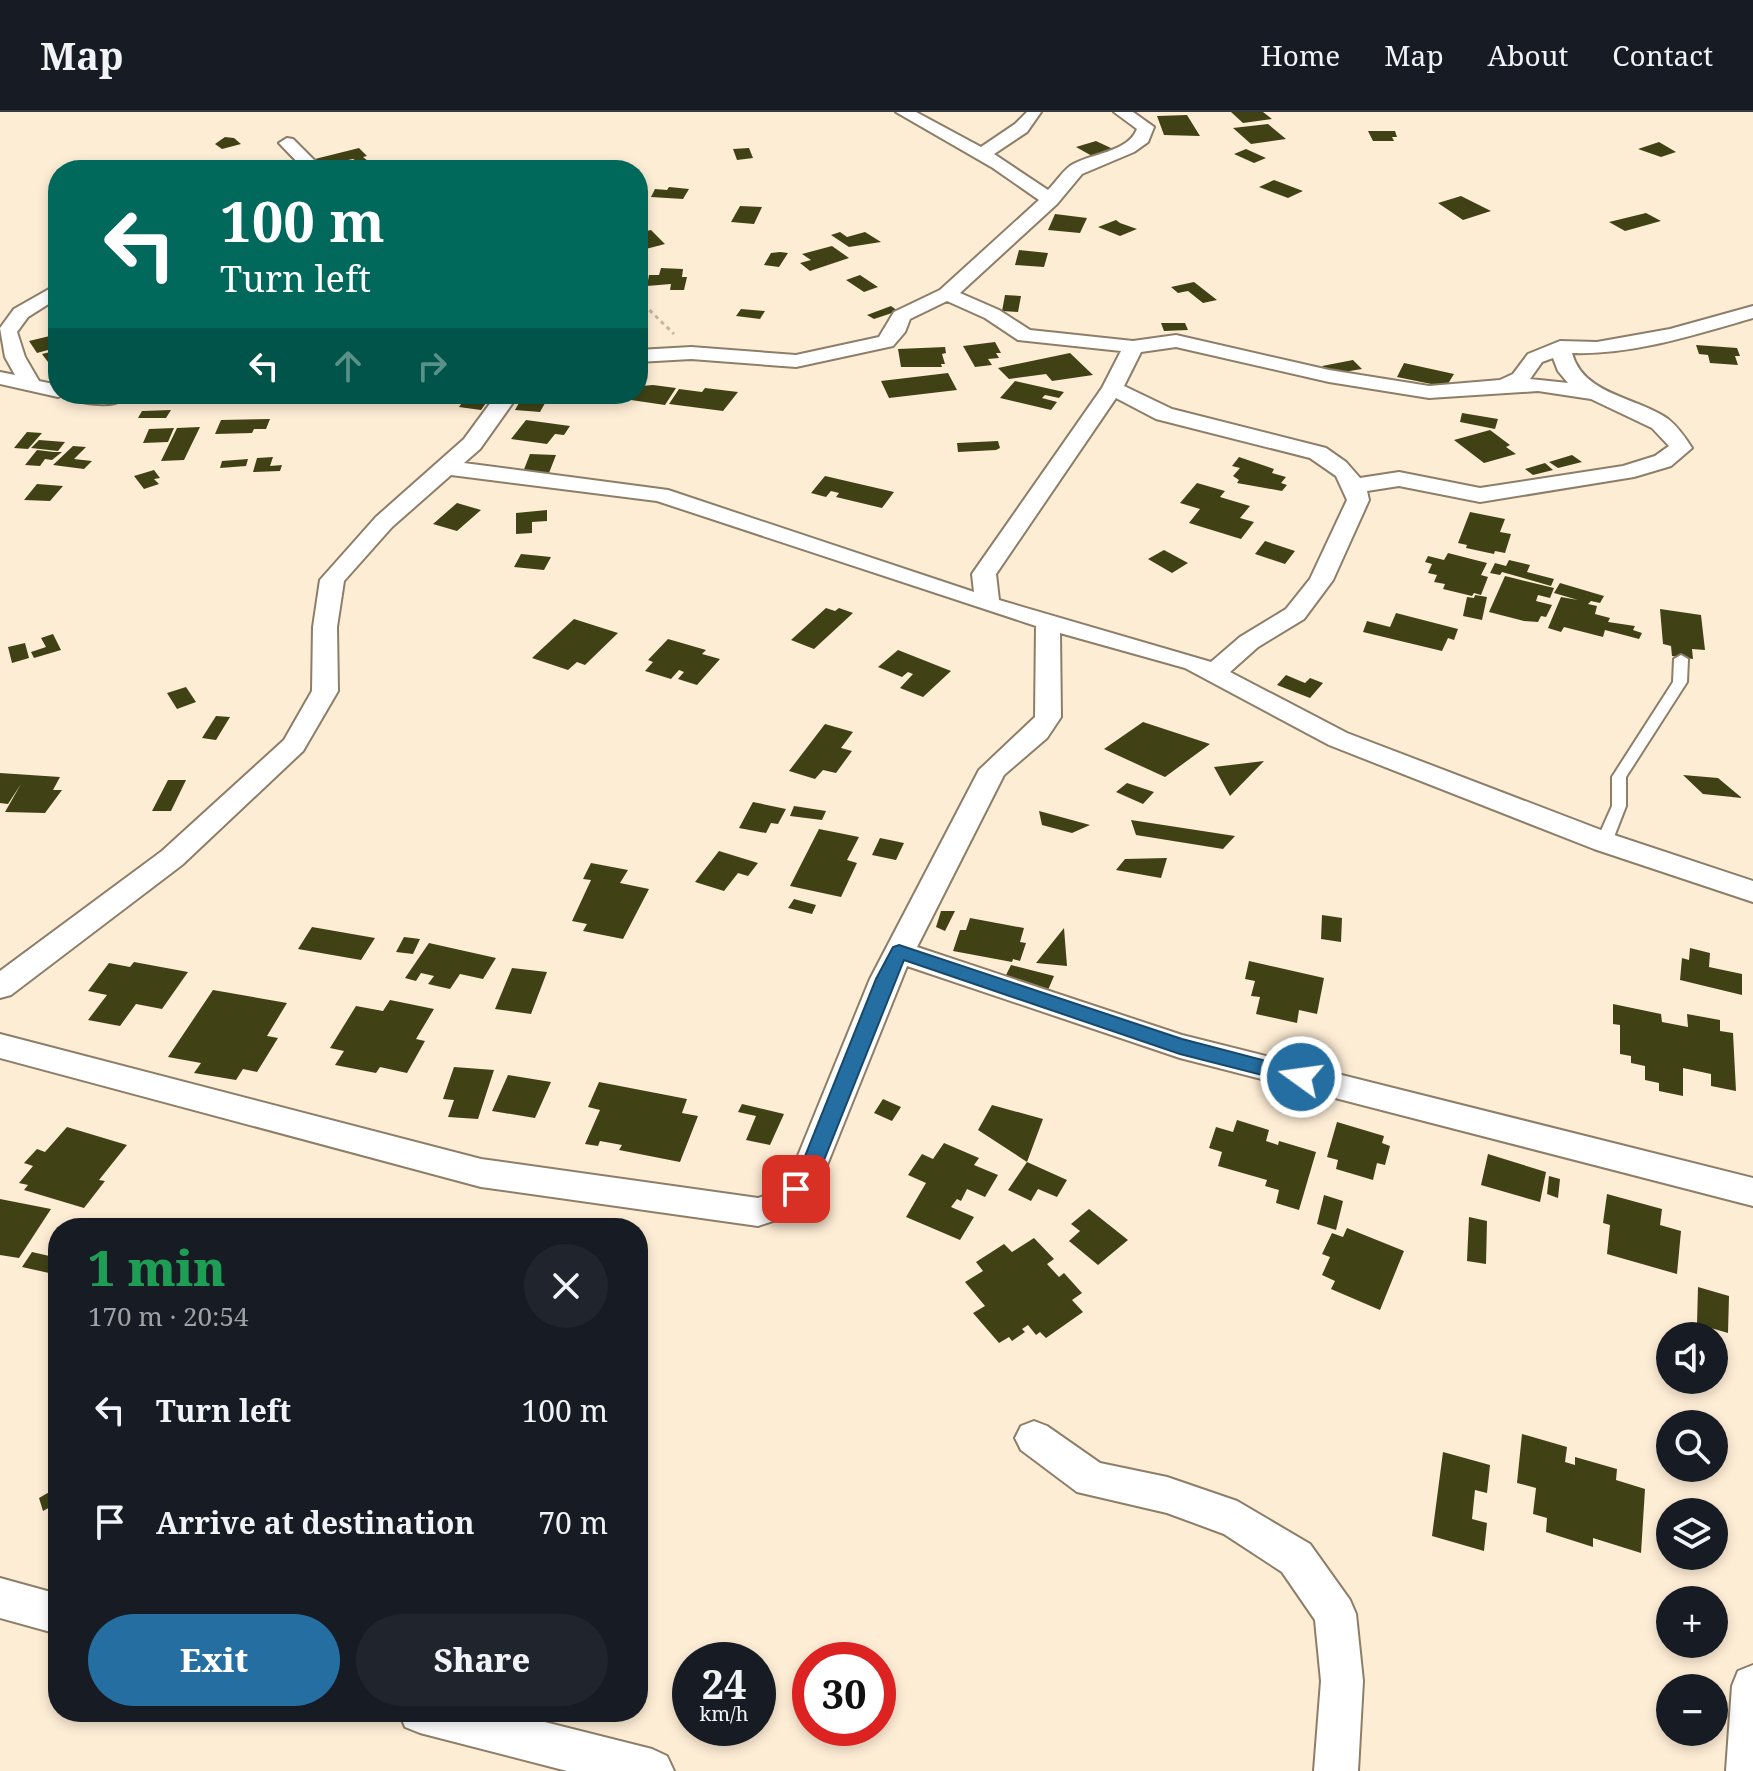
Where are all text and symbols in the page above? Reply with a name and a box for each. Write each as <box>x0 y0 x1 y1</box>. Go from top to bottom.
text: Map <box>40 29 124 81</box>
text: Home <box>1261 36 1340 74</box>
text: Map <box>1384 36 1444 74</box>
text: About <box>1488 36 1568 74</box>
text: Contact <box>1612 36 1713 74</box>
text: 100 m <box>220 182 385 258</box>
icon: left <box>88 192 192 296</box>
text: Turn left <box>220 254 371 303</box>
icon: left <box>242 344 286 388</box>
icon: ahead <box>326 344 370 388</box>
icon: right <box>410 344 454 388</box>
position arrow <box>1259 1035 1343 1119</box>
pin <box>762 1155 830 1223</box>
icon: arrive <box>774 1167 818 1211</box>
text: 1 min <box>88 1235 226 1300</box>
button: close <box>524 1244 608 1328</box>
text: 170 m · 20:54 <box>88 1298 249 1334</box>
map controls <box>1656 1322 1728 1746</box>
button: sound <box>1656 1322 1728 1394</box>
icon: left <box>88 1388 132 1432</box>
text: Turn left <box>156 1390 291 1431</box>
text: 100 m <box>522 1390 608 1431</box>
button: search <box>1656 1410 1728 1482</box>
button: layers <box>1656 1498 1728 1570</box>
icon: arrive <box>88 1500 132 1544</box>
text: Arrive at destination <box>156 1502 475 1543</box>
text: 70 m <box>538 1502 608 1543</box>
button: + <box>1656 1586 1728 1658</box>
button: Exit <box>88 1614 340 1706</box>
button: Share <box>356 1614 608 1706</box>
speed limit sign: 30 <box>792 1642 896 1746</box>
text: 24 <box>701 1656 747 1711</box>
button: − <box>1656 1674 1728 1746</box>
text: km/h <box>699 1700 749 1727</box>

